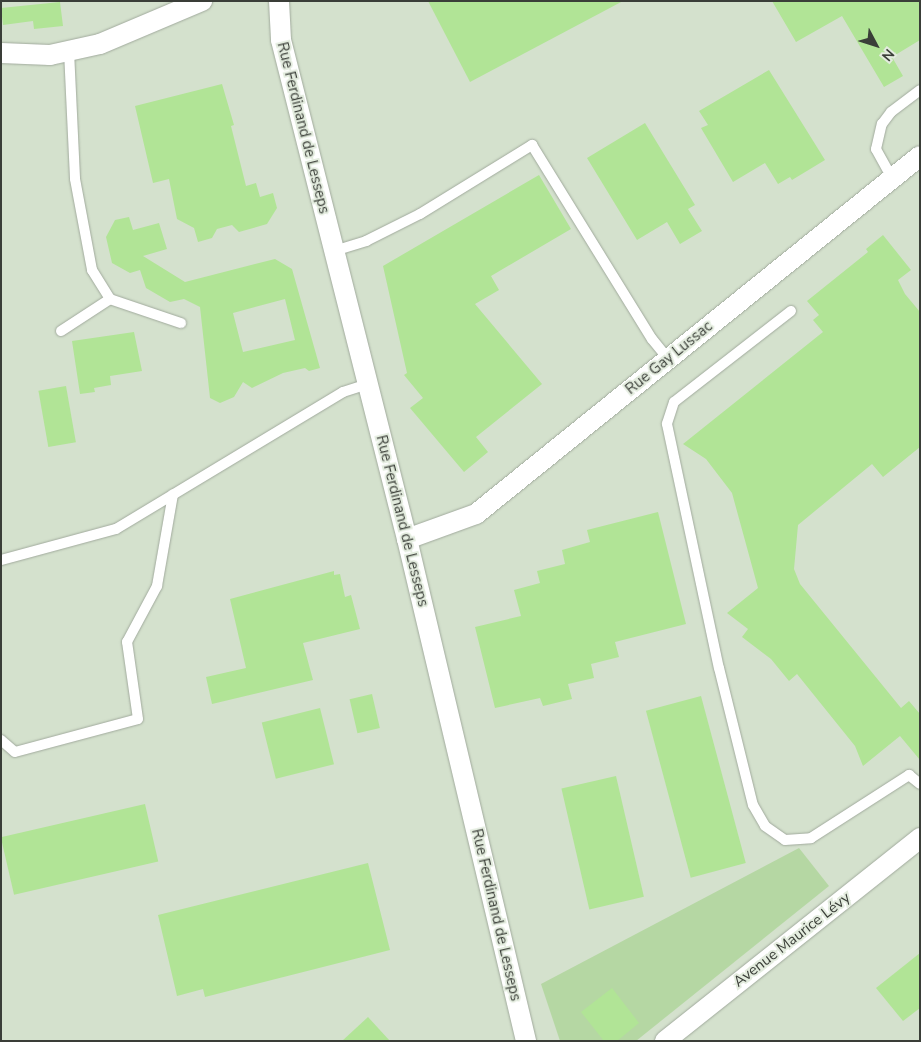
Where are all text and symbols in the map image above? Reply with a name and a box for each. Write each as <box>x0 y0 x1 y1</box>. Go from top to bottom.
north arrow <box>851 20 901 70</box>
street label: Rue Ferdinand de Lesseps <box>273 40 333 216</box>
text: N <box>877 45 899 65</box>
street label: Rue Gay Lussac <box>622 318 716 398</box>
street label: Rue Ferdinand de Lesseps <box>372 433 432 609</box>
street label: Rue Ferdinand de Lesseps <box>467 827 525 1003</box>
street label: Avenue Maurice Lévy <box>730 889 854 991</box>

